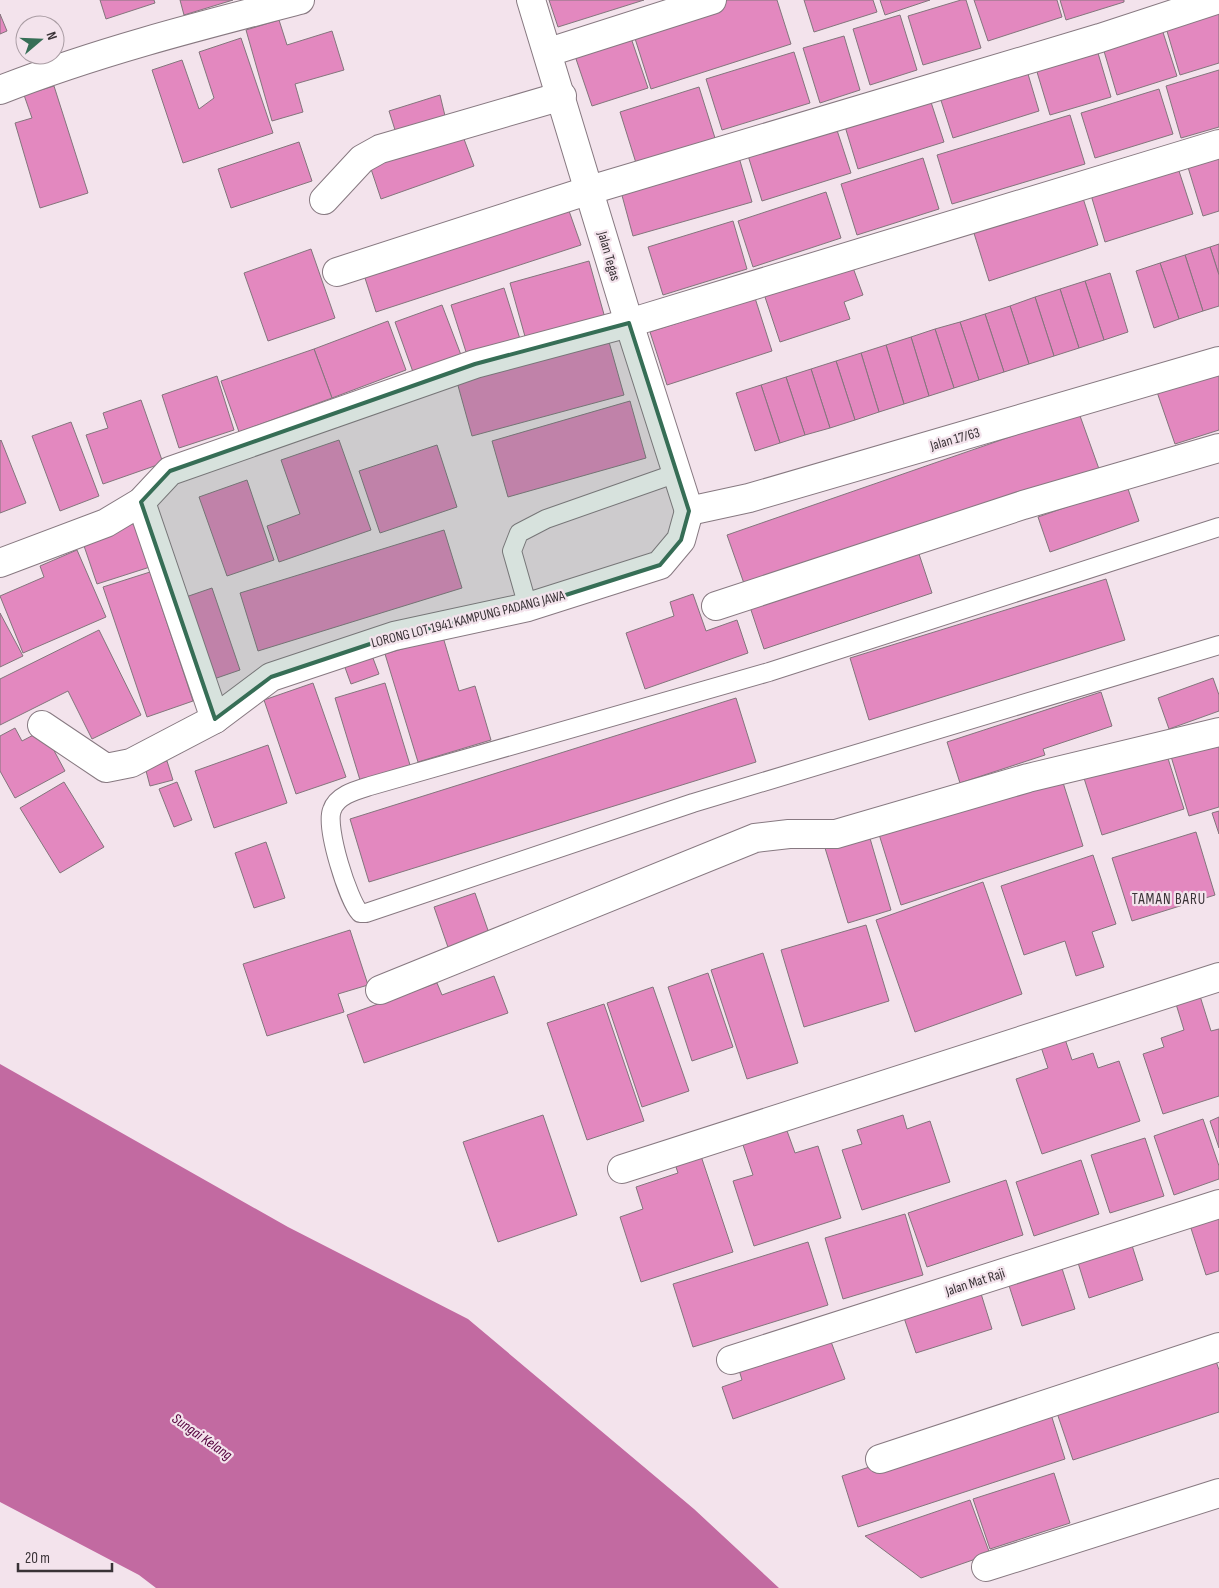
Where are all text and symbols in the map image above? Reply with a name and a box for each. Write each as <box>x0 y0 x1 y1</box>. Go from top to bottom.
north arrow <box>15 15 65 65</box>
text: N <box>43 30 61 42</box>
street label: Jalan Tegas <box>594 228 624 283</box>
street label: Jalan 17/63 <box>927 424 982 454</box>
street label: LORONG LOT 1941 KAMPUNG PADANG JAWA <box>369 586 568 651</box>
district label: TAMAN BARU <box>1132 890 1206 909</box>
street label: Jalan Mat Raji <box>942 1264 1007 1300</box>
water label: Sungai Kelang <box>168 1409 236 1465</box>
scale bar <box>18 1540 111 1572</box>
text: 20 m <box>25 1549 50 1568</box>

